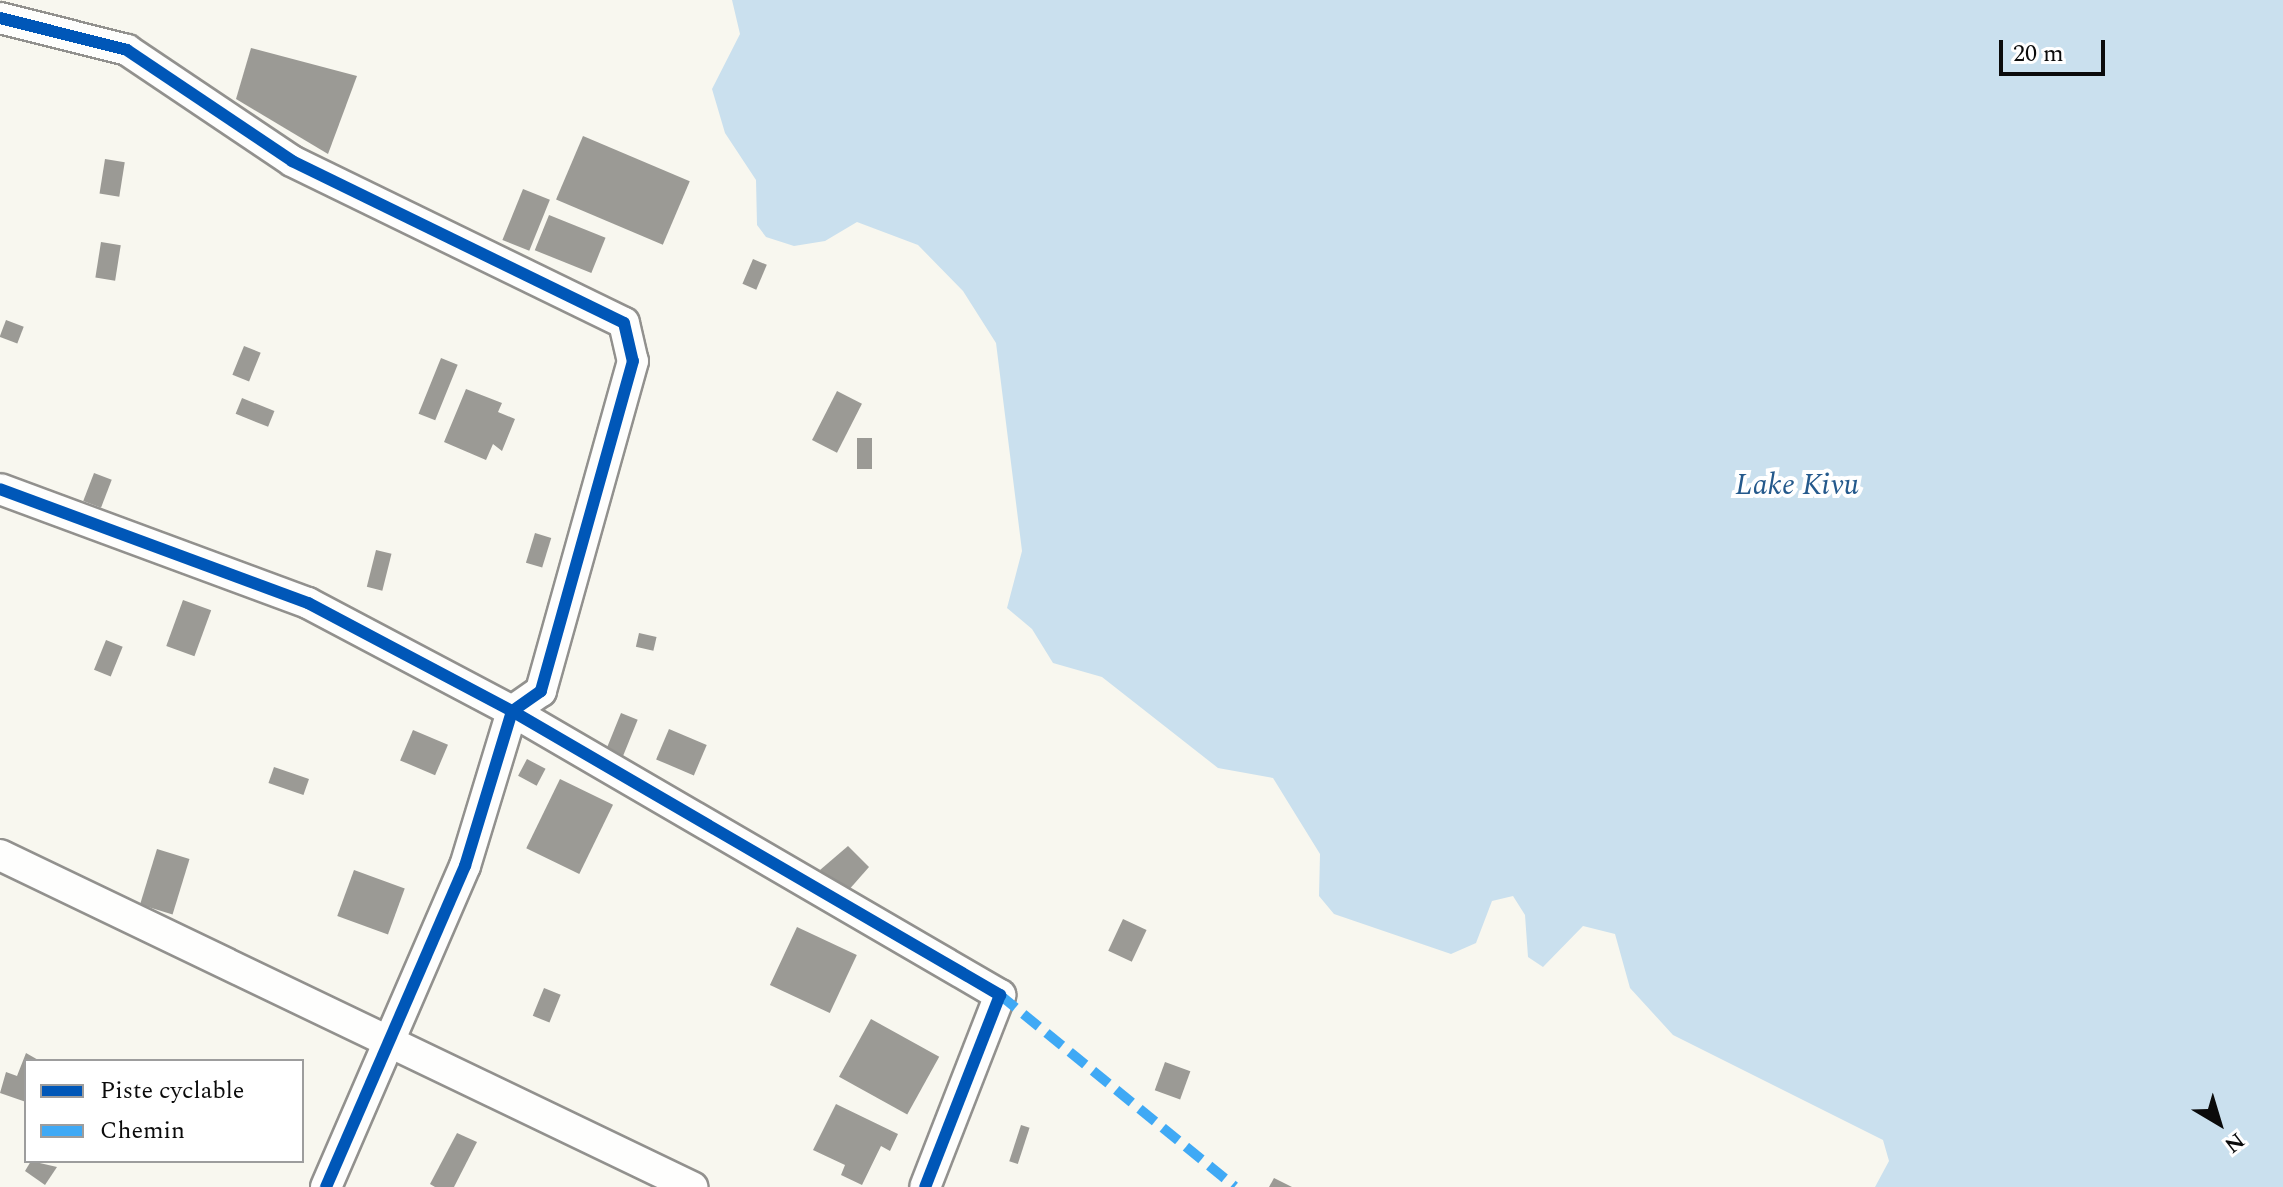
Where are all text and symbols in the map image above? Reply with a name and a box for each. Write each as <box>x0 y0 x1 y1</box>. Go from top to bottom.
scale bar <box>2003 24 2109 74</box>
text: 20 m <box>2013 36 2064 72</box>
water label: Lake Kivu <box>1735 467 1859 503</box>
legend <box>24 1059 304 1163</box>
text: Piste cyclable <box>100 1073 244 1109</box>
north arrow <box>2179 1083 2259 1163</box>
text: Chemin <box>100 1113 185 1149</box>
text: N <box>2217 1124 2251 1161</box>

